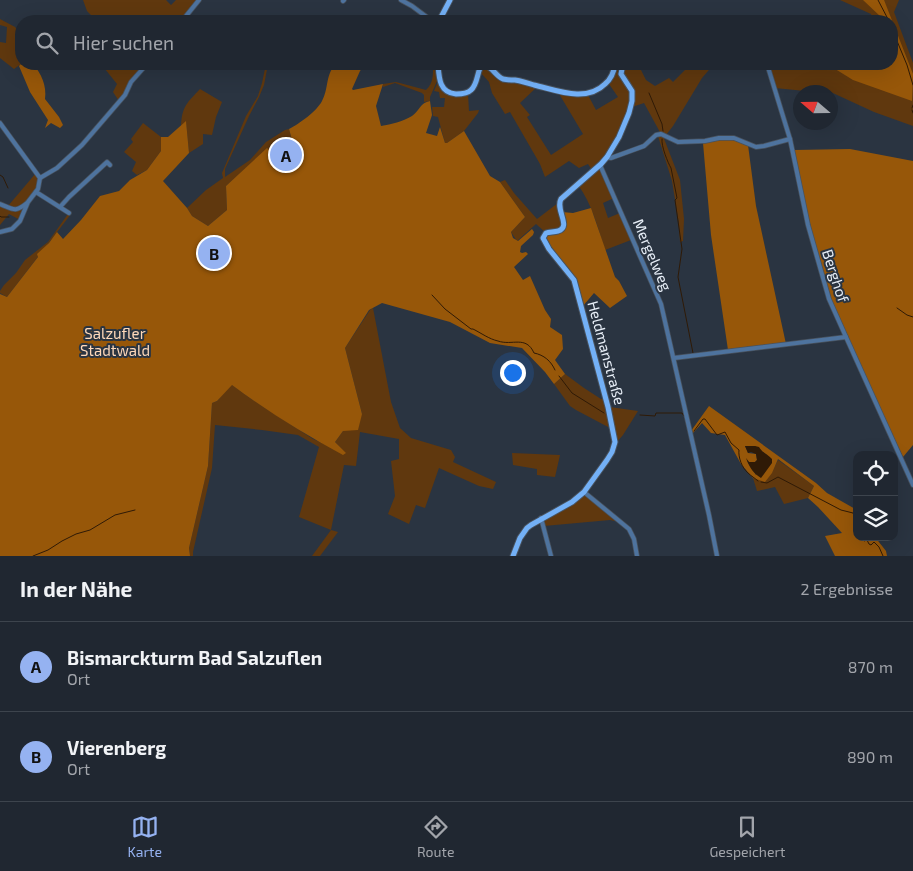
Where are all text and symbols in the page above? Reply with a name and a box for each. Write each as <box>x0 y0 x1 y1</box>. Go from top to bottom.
search box <box>15 15 898 70</box>
icon: search <box>33 29 61 57</box>
text: Hier suchen <box>73 31 174 54</box>
north arrow <box>793 85 838 130</box>
pin: A <box>270 136 302 174</box>
street label: Mergelweg <box>630 216 676 294</box>
pin: B <box>198 234 230 272</box>
street label: Berghof <box>819 247 853 305</box>
street label: Heldmanstraße <box>584 299 630 407</box>
park label: Salzufler Stadtwald <box>80 324 150 359</box>
your location <box>500 360 526 386</box>
map controls <box>853 451 898 541</box>
button: locate <box>853 451 898 496</box>
button: layers <box>853 496 898 541</box>
text: In der Nähe <box>20 576 132 601</box>
text: 2 Ergebnisse <box>800 579 893 598</box>
text: Bismarckturm Bad Salzuflen <box>67 646 322 669</box>
text: A <box>31 657 41 676</box>
text: 870 m <box>848 657 893 676</box>
text: Ort <box>67 669 90 688</box>
text: Vierenberg <box>67 736 166 759</box>
text: B <box>31 747 41 766</box>
text: 890 m <box>847 747 893 766</box>
text: Ort <box>67 759 90 778</box>
tab: Karte <box>128 813 162 860</box>
tab: Route <box>417 813 454 860</box>
tab: Gespeichert <box>709 813 785 860</box>

